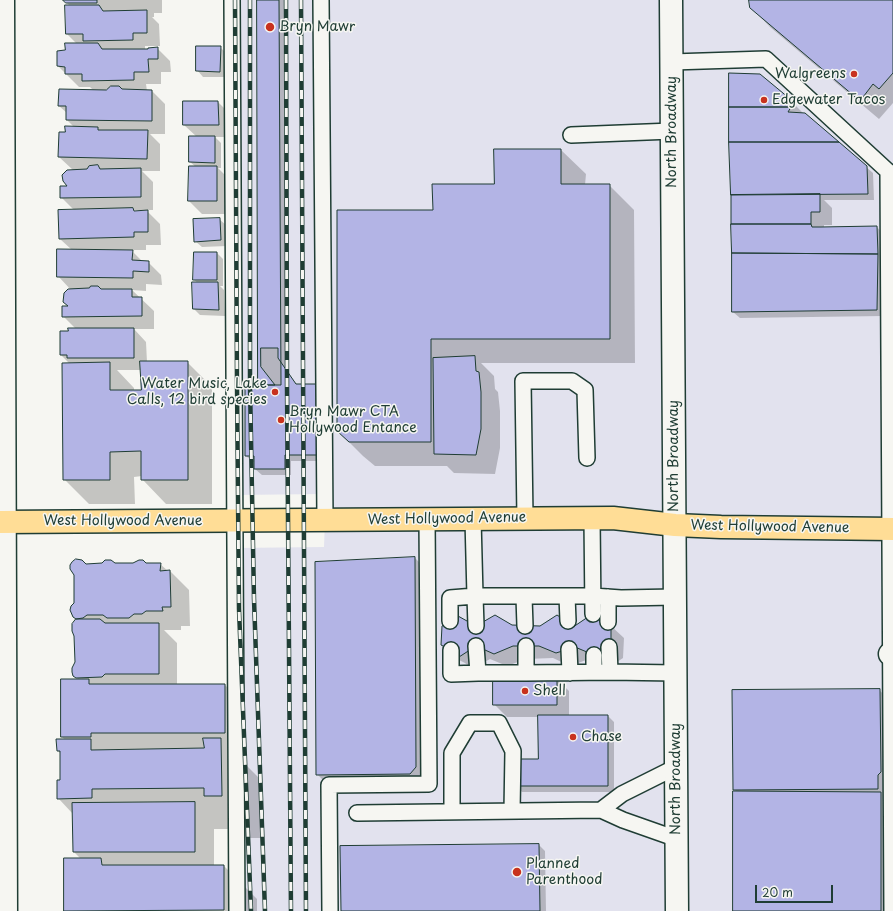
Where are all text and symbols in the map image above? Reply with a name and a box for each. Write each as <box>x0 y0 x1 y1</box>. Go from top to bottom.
place label: Bryn Mawr <box>279 19 355 35</box>
marker: Bryn Mawr <box>264 21 276 33</box>
place label: Walgreens <box>775 66 846 82</box>
marker: Walgreens <box>849 69 859 79</box>
street label: North Broadway <box>664 76 680 188</box>
place label: Edgewater Tacos <box>772 92 885 108</box>
marker: Edgewater Tacos <box>759 95 769 105</box>
place label: Water Music, Lake Calls, 12 bird species <box>127 376 267 408</box>
marker: Water Music, Lake Calls, 12 bird species <box>270 387 280 397</box>
street label: North Broadway <box>666 400 682 512</box>
place label: Bryn Mawr CTA Hollywood Entance <box>289 404 417 436</box>
marker: Bryn Mawr CTA Hollywood Entance <box>276 415 286 425</box>
street label: West Hollywood Avenue <box>367 509 527 529</box>
street label: West Hollywood Avenue <box>44 513 202 529</box>
street label: West Hollywood Avenue <box>690 517 850 537</box>
place label: Shell <box>533 683 566 699</box>
marker: Shell <box>520 686 530 696</box>
street label: North Broadway <box>668 723 684 835</box>
place label: Chase <box>581 729 622 745</box>
marker: Chase <box>568 732 578 742</box>
place label: Planned Parenthood <box>526 856 602 888</box>
marker: Planned Parenthood <box>511 866 523 878</box>
scale bar <box>757 877 835 903</box>
text: 20 m <box>762 883 793 901</box>

